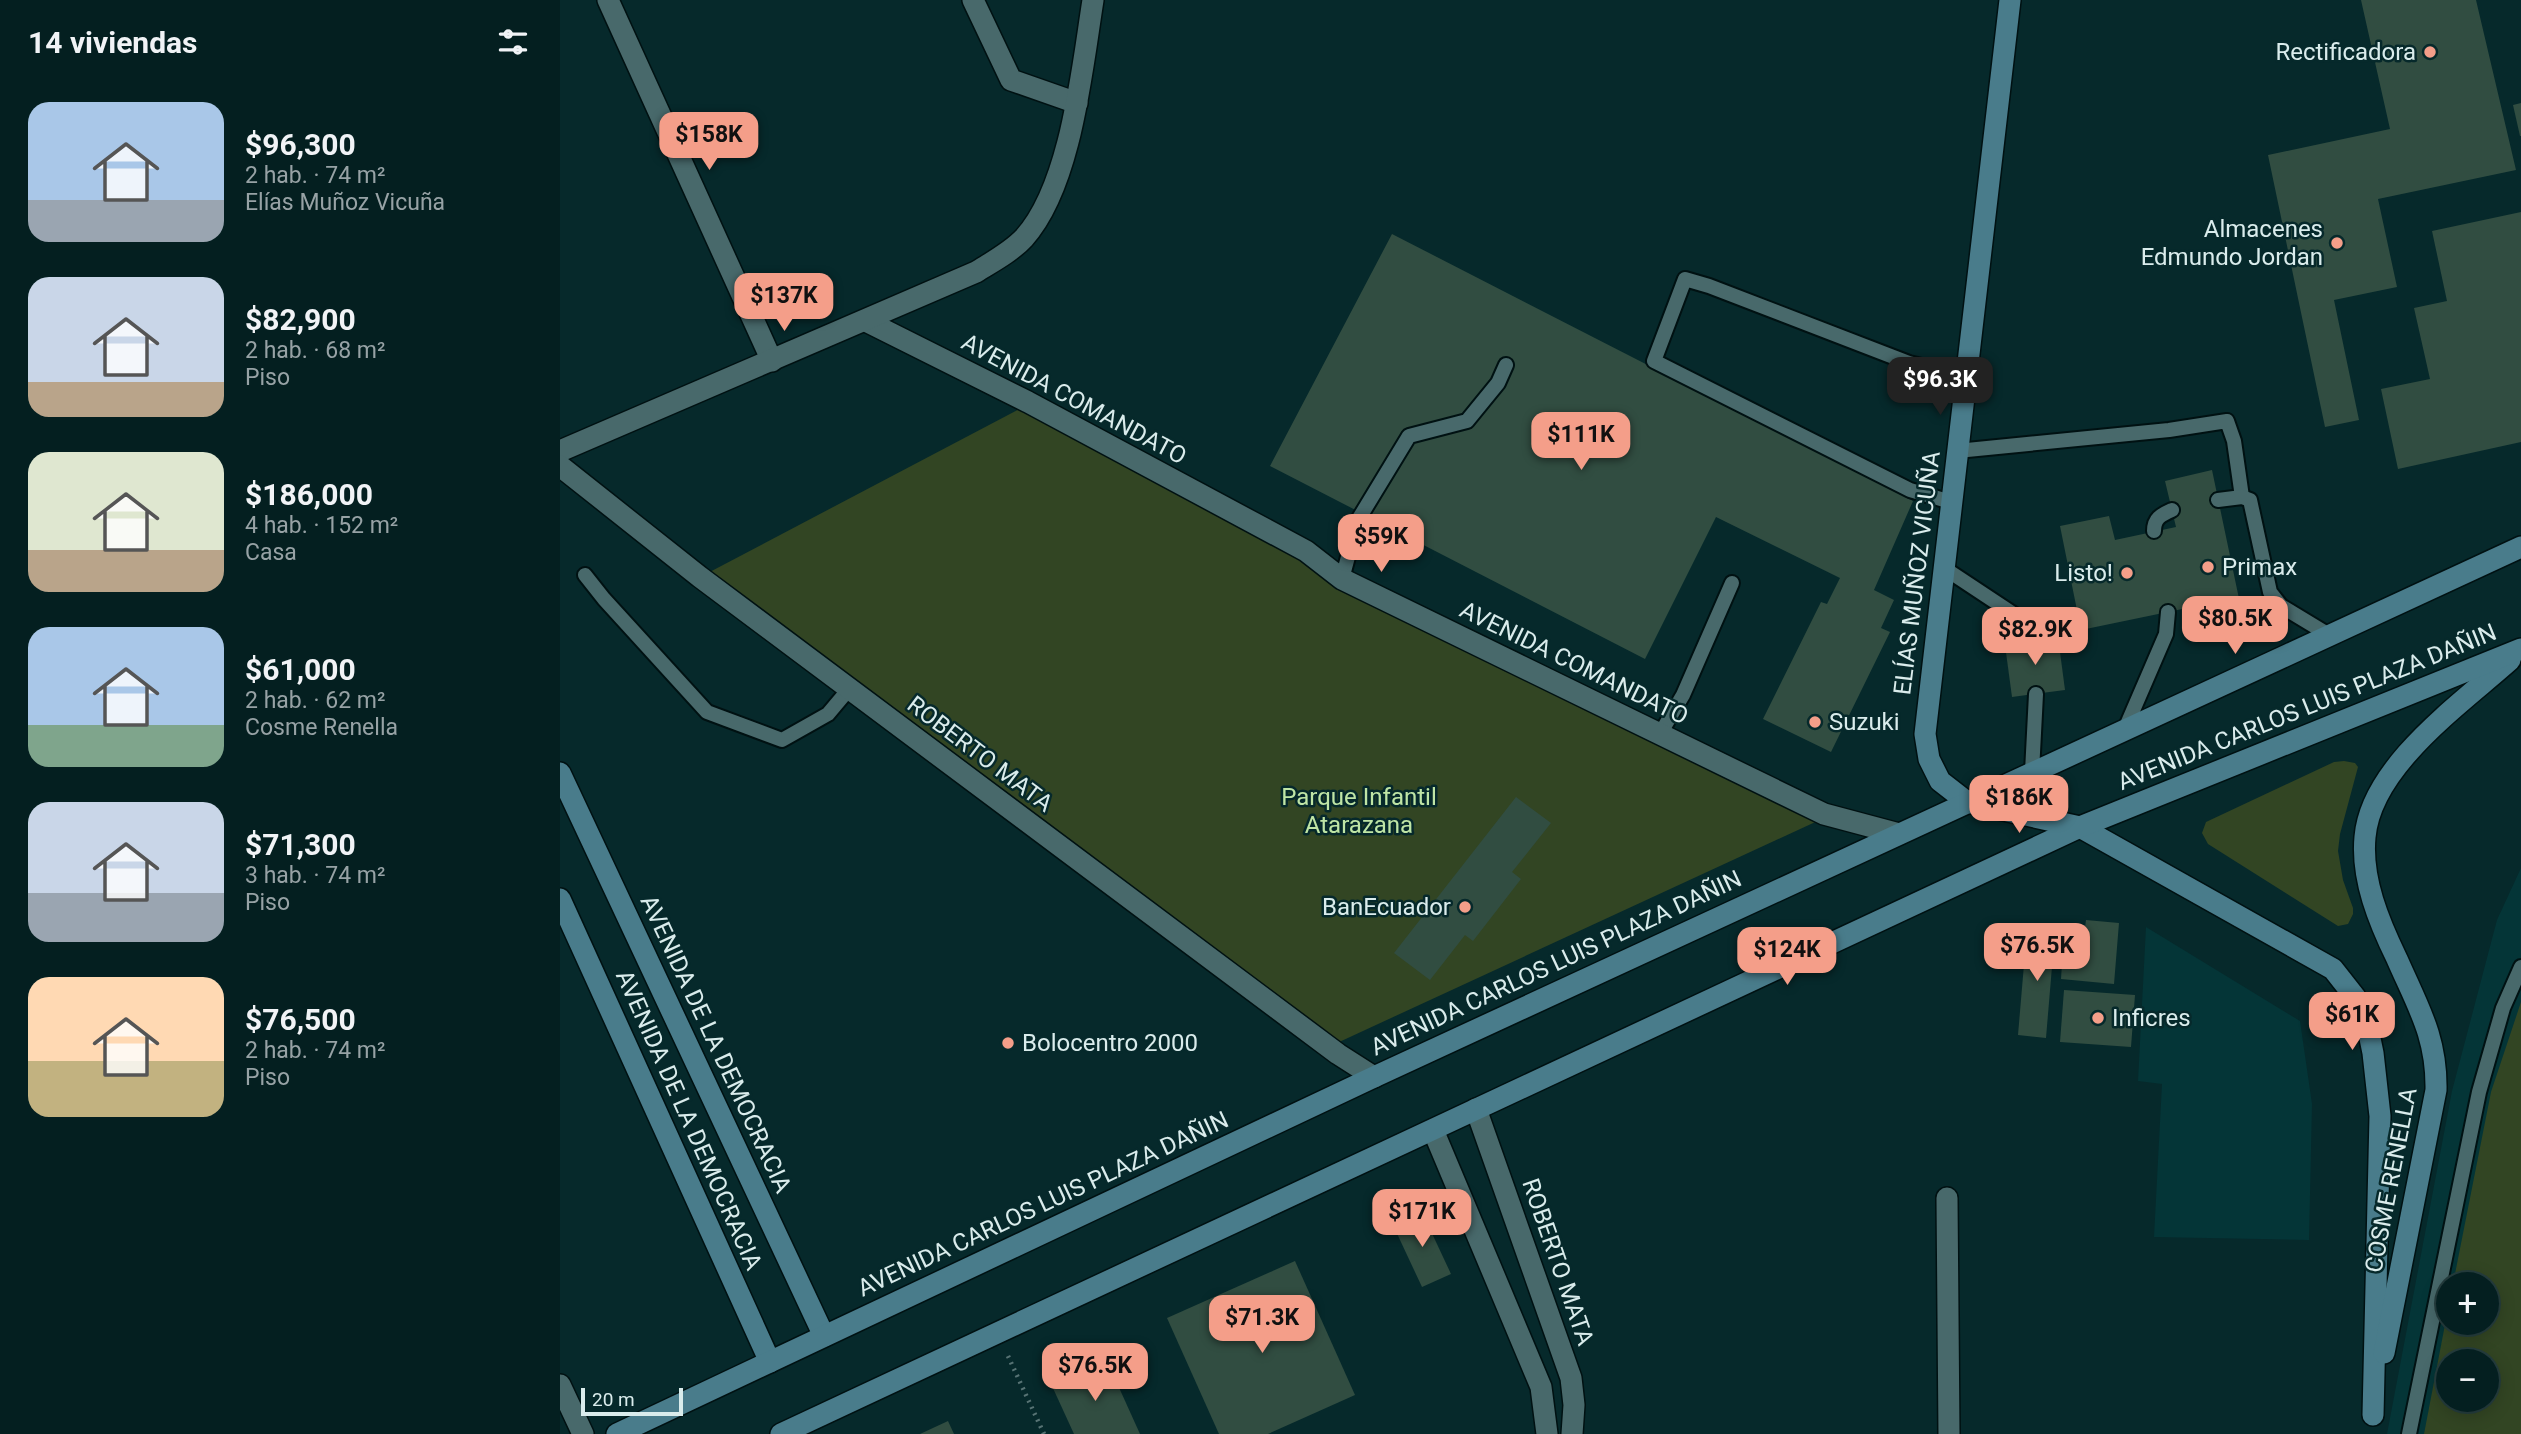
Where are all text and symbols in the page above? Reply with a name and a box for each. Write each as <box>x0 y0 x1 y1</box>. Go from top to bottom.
icon: filters <box>494 23 532 61</box>
text: 14 viviendas <box>28 25 198 60</box>
place label: Rectificadora <box>2275 38 2416 66</box>
marker: Rectificadora <box>2422 44 2438 60</box>
pin: $158K <box>660 113 758 172</box>
text: $158K <box>675 121 743 148</box>
text: $96,300 <box>245 127 356 162</box>
icon: home <box>84 130 168 214</box>
text: 2 hab. · 74 m² <box>245 162 385 189</box>
text: Elías Muñoz Vicuña <box>245 189 445 216</box>
place label: Almacenes Edmundo Jordan <box>2141 215 2323 271</box>
marker: Almacenes Edmundo Jordan <box>2329 235 2345 251</box>
pin: $137K <box>735 274 833 333</box>
text: $137K <box>750 282 818 309</box>
text: $82,900 <box>245 302 356 337</box>
icon: home <box>84 305 168 389</box>
street label: AVENIDA COMANDATO <box>957 328 1191 470</box>
text: 2 hab. · 68 m² <box>245 337 385 364</box>
pin: $96.3K <box>1883 358 1997 417</box>
text: Piso <box>245 364 290 391</box>
text: $96.3K <box>1903 366 1977 393</box>
pin: $111K <box>1532 412 1630 472</box>
text: $111K <box>1547 421 1615 448</box>
street label: ELÍAS MUÑOZ VICUÑA <box>1888 449 1946 696</box>
text: $186,000 <box>245 477 373 512</box>
icon: home <box>84 480 168 564</box>
text: 4 hab. · 152 m² <box>245 512 398 539</box>
pin: $59K <box>1340 514 1422 574</box>
text: $59K <box>1354 523 1408 550</box>
text: Casa <box>245 539 297 566</box>
place label: Primax <box>2222 553 2297 581</box>
place label: Listo! <box>2054 559 2113 587</box>
marker: Primax <box>2200 559 2216 575</box>
marker: Listo! <box>2119 565 2135 581</box>
street label: AVENIDA COMANDATO <box>1455 596 1693 730</box>
pin: $80.5K <box>2178 596 2292 656</box>
text: $80.5K <box>2198 605 2272 632</box>
pin: $82.9K <box>1978 608 2092 667</box>
text: $82.9K <box>1998 616 2072 643</box>
street label: AVENIDA CARLOS LUIS PLAZA DAÑIN <box>2114 618 2500 796</box>
text: $61,000 <box>245 652 356 687</box>
icon: home <box>84 655 168 739</box>
text: 2 hab. · 62 m² <box>245 687 385 714</box>
street label: ROBERTO MATA <box>902 690 1058 818</box>
place label: Suzuki <box>1829 708 1900 736</box>
text: Cosme Renella <box>245 714 398 741</box>
marker: Suzuki <box>1807 714 1823 730</box>
pin: $186K <box>1970 776 2068 835</box>
park label: Parque Infantil Atarazana <box>1281 783 1437 839</box>
text: $186K <box>1985 784 2053 811</box>
text: $71,300 <box>245 827 356 862</box>
icon: home <box>84 830 168 914</box>
text: 3 hab. · 74 m² <box>245 862 385 889</box>
street label: AVENIDA CARLOS LUIS PLAZA DAÑIN <box>1366 865 1746 1061</box>
text: Piso <box>245 889 290 916</box>
street label: AVENIDA DE LA DEMOCRACIA <box>634 891 798 1197</box>
place label: BanEcuador <box>1322 893 1451 921</box>
marker: BanEcuador <box>1457 899 1473 915</box>
pin: $76.5K <box>1980 923 2094 983</box>
pin: $124K <box>1738 928 1836 987</box>
text: $76.5K <box>2000 932 2074 959</box>
text: $124K <box>1753 936 1821 963</box>
street label: AVENIDA DE LA DEMOCRACIA <box>610 966 768 1274</box>
pin: $61K <box>2311 992 2393 1052</box>
text: $61K <box>2325 1001 2379 1028</box>
text: $76,500 <box>245 1002 356 1037</box>
place label: Inficres <box>2112 1004 2191 1032</box>
icon: home <box>84 1005 168 1089</box>
marker: Inficres <box>2090 1010 2106 1026</box>
place label: Bolocentro 2000 <box>1022 1029 1198 1057</box>
marker: Bolocentro 2000 <box>1000 1035 1016 1051</box>
text: 2 hab. · 74 m² <box>245 1037 385 1064</box>
text: Piso <box>245 1064 290 1091</box>
street label: COSME RENELLA <box>2359 1085 2423 1275</box>
street label: AVENIDA CARLOS LUIS PLAZA DAÑIN <box>853 1106 1233 1302</box>
street label: ROBERTO MATA <box>1516 1175 1600 1349</box>
pin: $171K <box>1373 1190 1471 1249</box>
text: $171K <box>1388 1198 1456 1225</box>
map controls <box>2436 1272 2499 1412</box>
button: + <box>2436 1272 2499 1335</box>
pin: $71.3K <box>1205 1296 1319 1355</box>
text: $71.3K <box>1225 1304 1299 1331</box>
pin: $76.5K <box>1038 1344 1152 1403</box>
button: − <box>2436 1349 2499 1412</box>
text: $76.5K <box>1058 1352 1132 1379</box>
scale bar <box>581 1385 682 1417</box>
text: 20 m <box>592 1388 635 1411</box>

